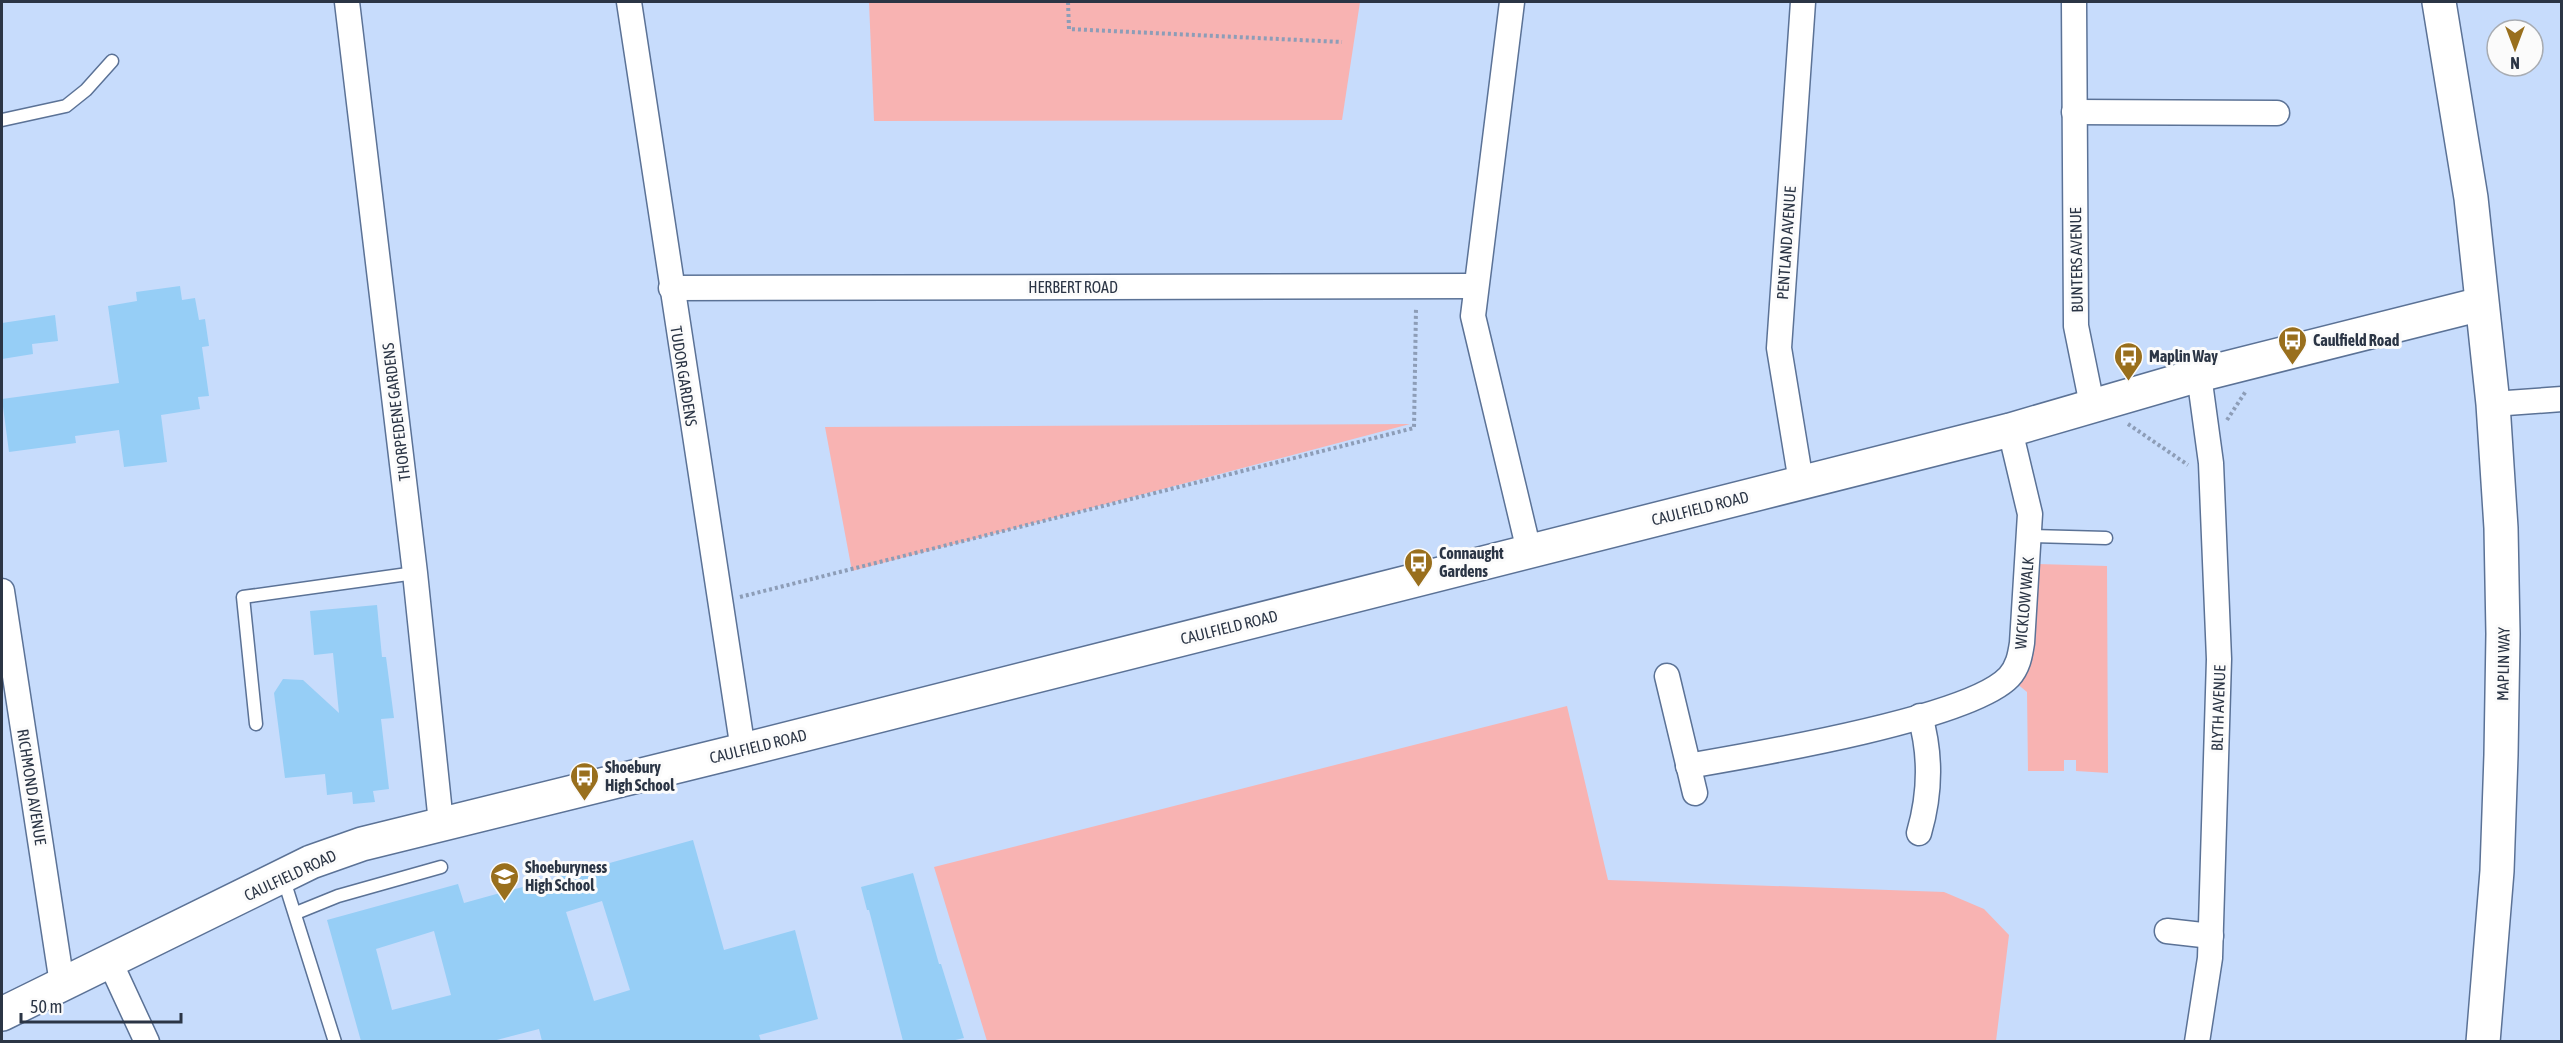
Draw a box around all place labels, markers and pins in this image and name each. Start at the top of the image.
bus stop icon: Caulfield Road [2276,324,2308,366]
place label: Caulfield Road [2313,331,2400,349]
bus stop icon: Maplin Way [2112,340,2144,382]
place label: Maplin Way [2149,347,2218,365]
place label: Connaught Gardens [1439,544,1504,580]
bus stop icon: Connaught Gardens [1402,546,1434,588]
place label: Shoebury High School [605,758,675,794]
bus stop icon: Shoebury High School [568,760,600,802]
place label: Shoeburyness High School [525,858,608,894]
school or university icon: Shoeburyness High School [488,860,520,902]

